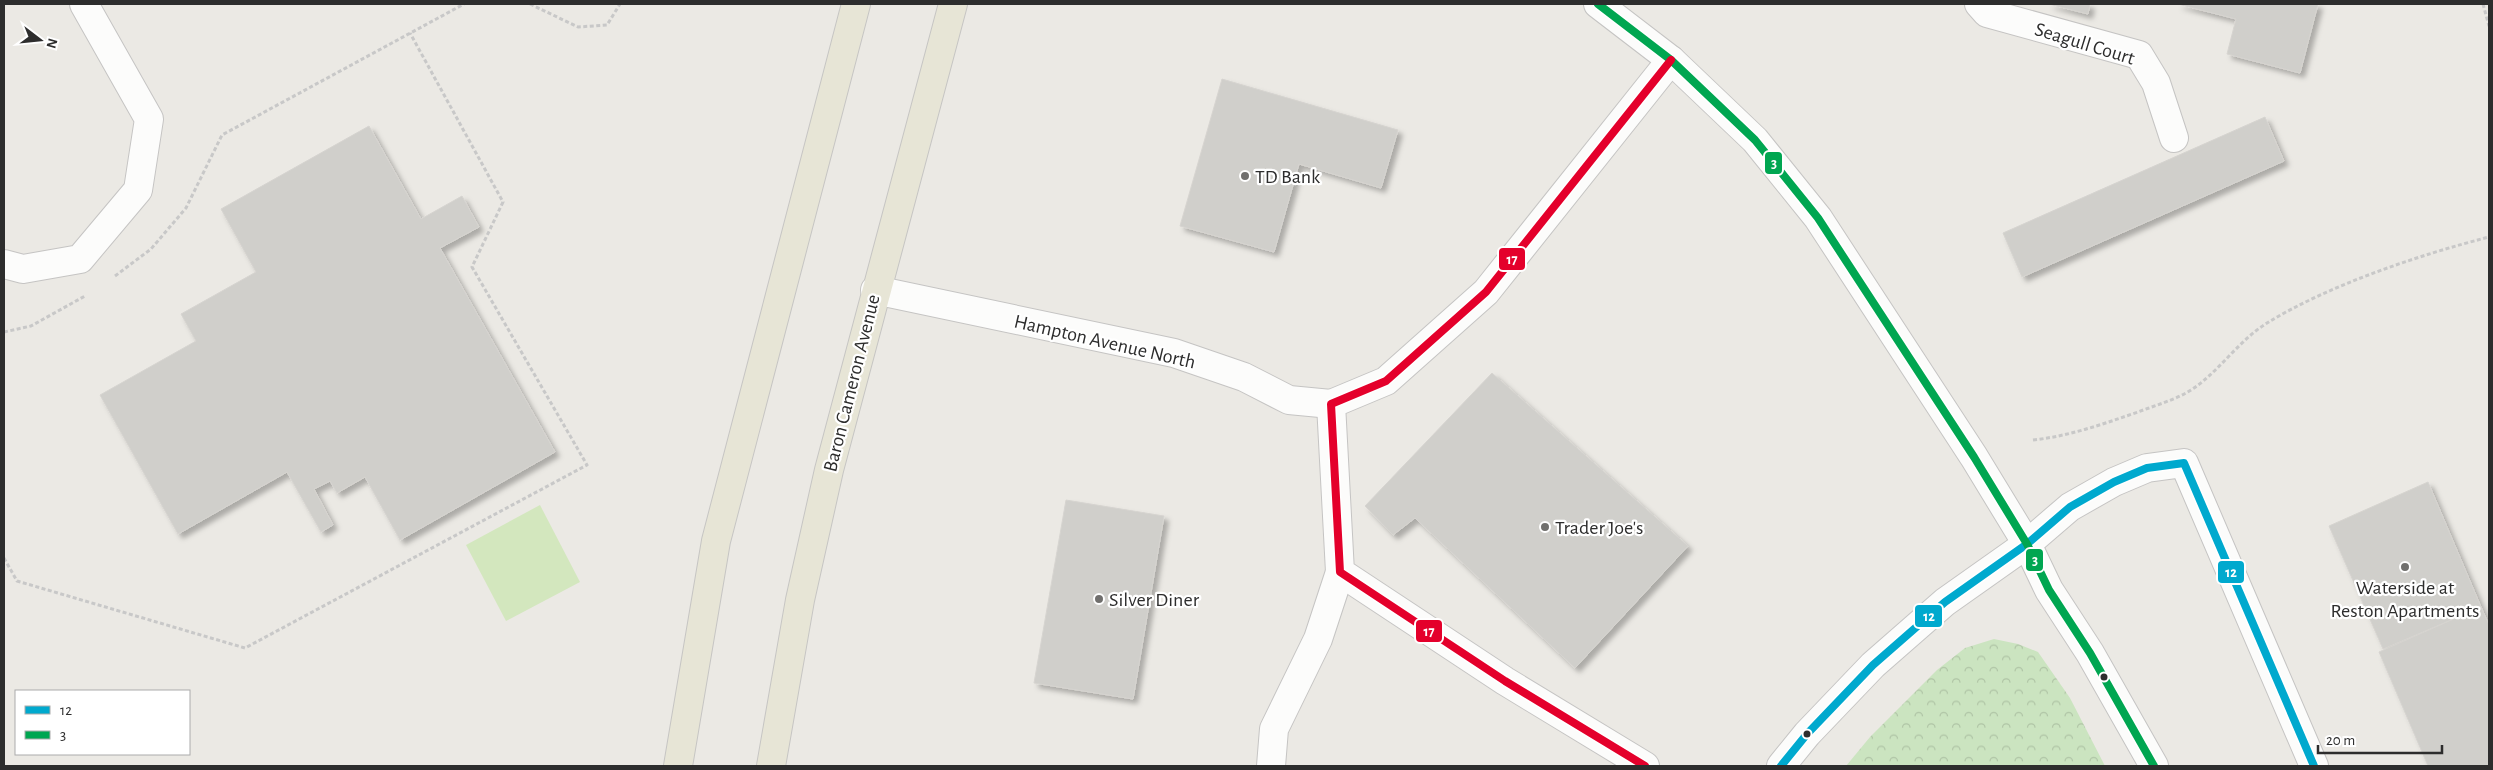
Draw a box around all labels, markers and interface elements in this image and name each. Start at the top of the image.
north arrow [15,15,65,65]
street label: Seagull Court [2032,19,2138,69]
text: N [43,37,60,50]
line badge: 3 [1764,151,1783,175]
text: 3 [1771,157,1777,171]
place label: TD Bank [1255,167,1320,187]
marker: TD Bank [1239,170,1251,182]
line badge: 17 [1498,247,1526,271]
text: 17 [1506,253,1518,267]
street label: Baron Cameron Avenue [820,292,884,474]
street label: Hampton Avenue North [1012,311,1197,373]
place label: Trader Joe's [1555,518,1643,538]
marker: Trader Joe's [1539,521,1551,533]
line badge: 3 [2025,548,2044,572]
text: 3 [2032,554,2038,568]
line badge: 12 [2217,560,2245,584]
marker: Waterside at Reston Apartments [2399,561,2411,573]
text: 12 [2225,566,2237,580]
place label: Waterside at Reston Apartments [2331,578,2479,621]
place label: Silver Diner [1109,590,1200,610]
marker: Silver Diner [1093,593,1105,605]
line badge: 12 [1914,604,1943,628]
text: 12 [1923,610,1935,624]
line badge: 17 [1415,619,1443,643]
text: 17 [1423,625,1435,639]
unlabelled marker [2099,672,2109,682]
legend [15,690,190,755]
text: 12 [60,703,72,718]
scale bar [2318,722,2442,754]
text: 3 [60,728,66,743]
unlabelled marker [1802,729,1812,739]
text: 20 m [2326,733,2355,748]

